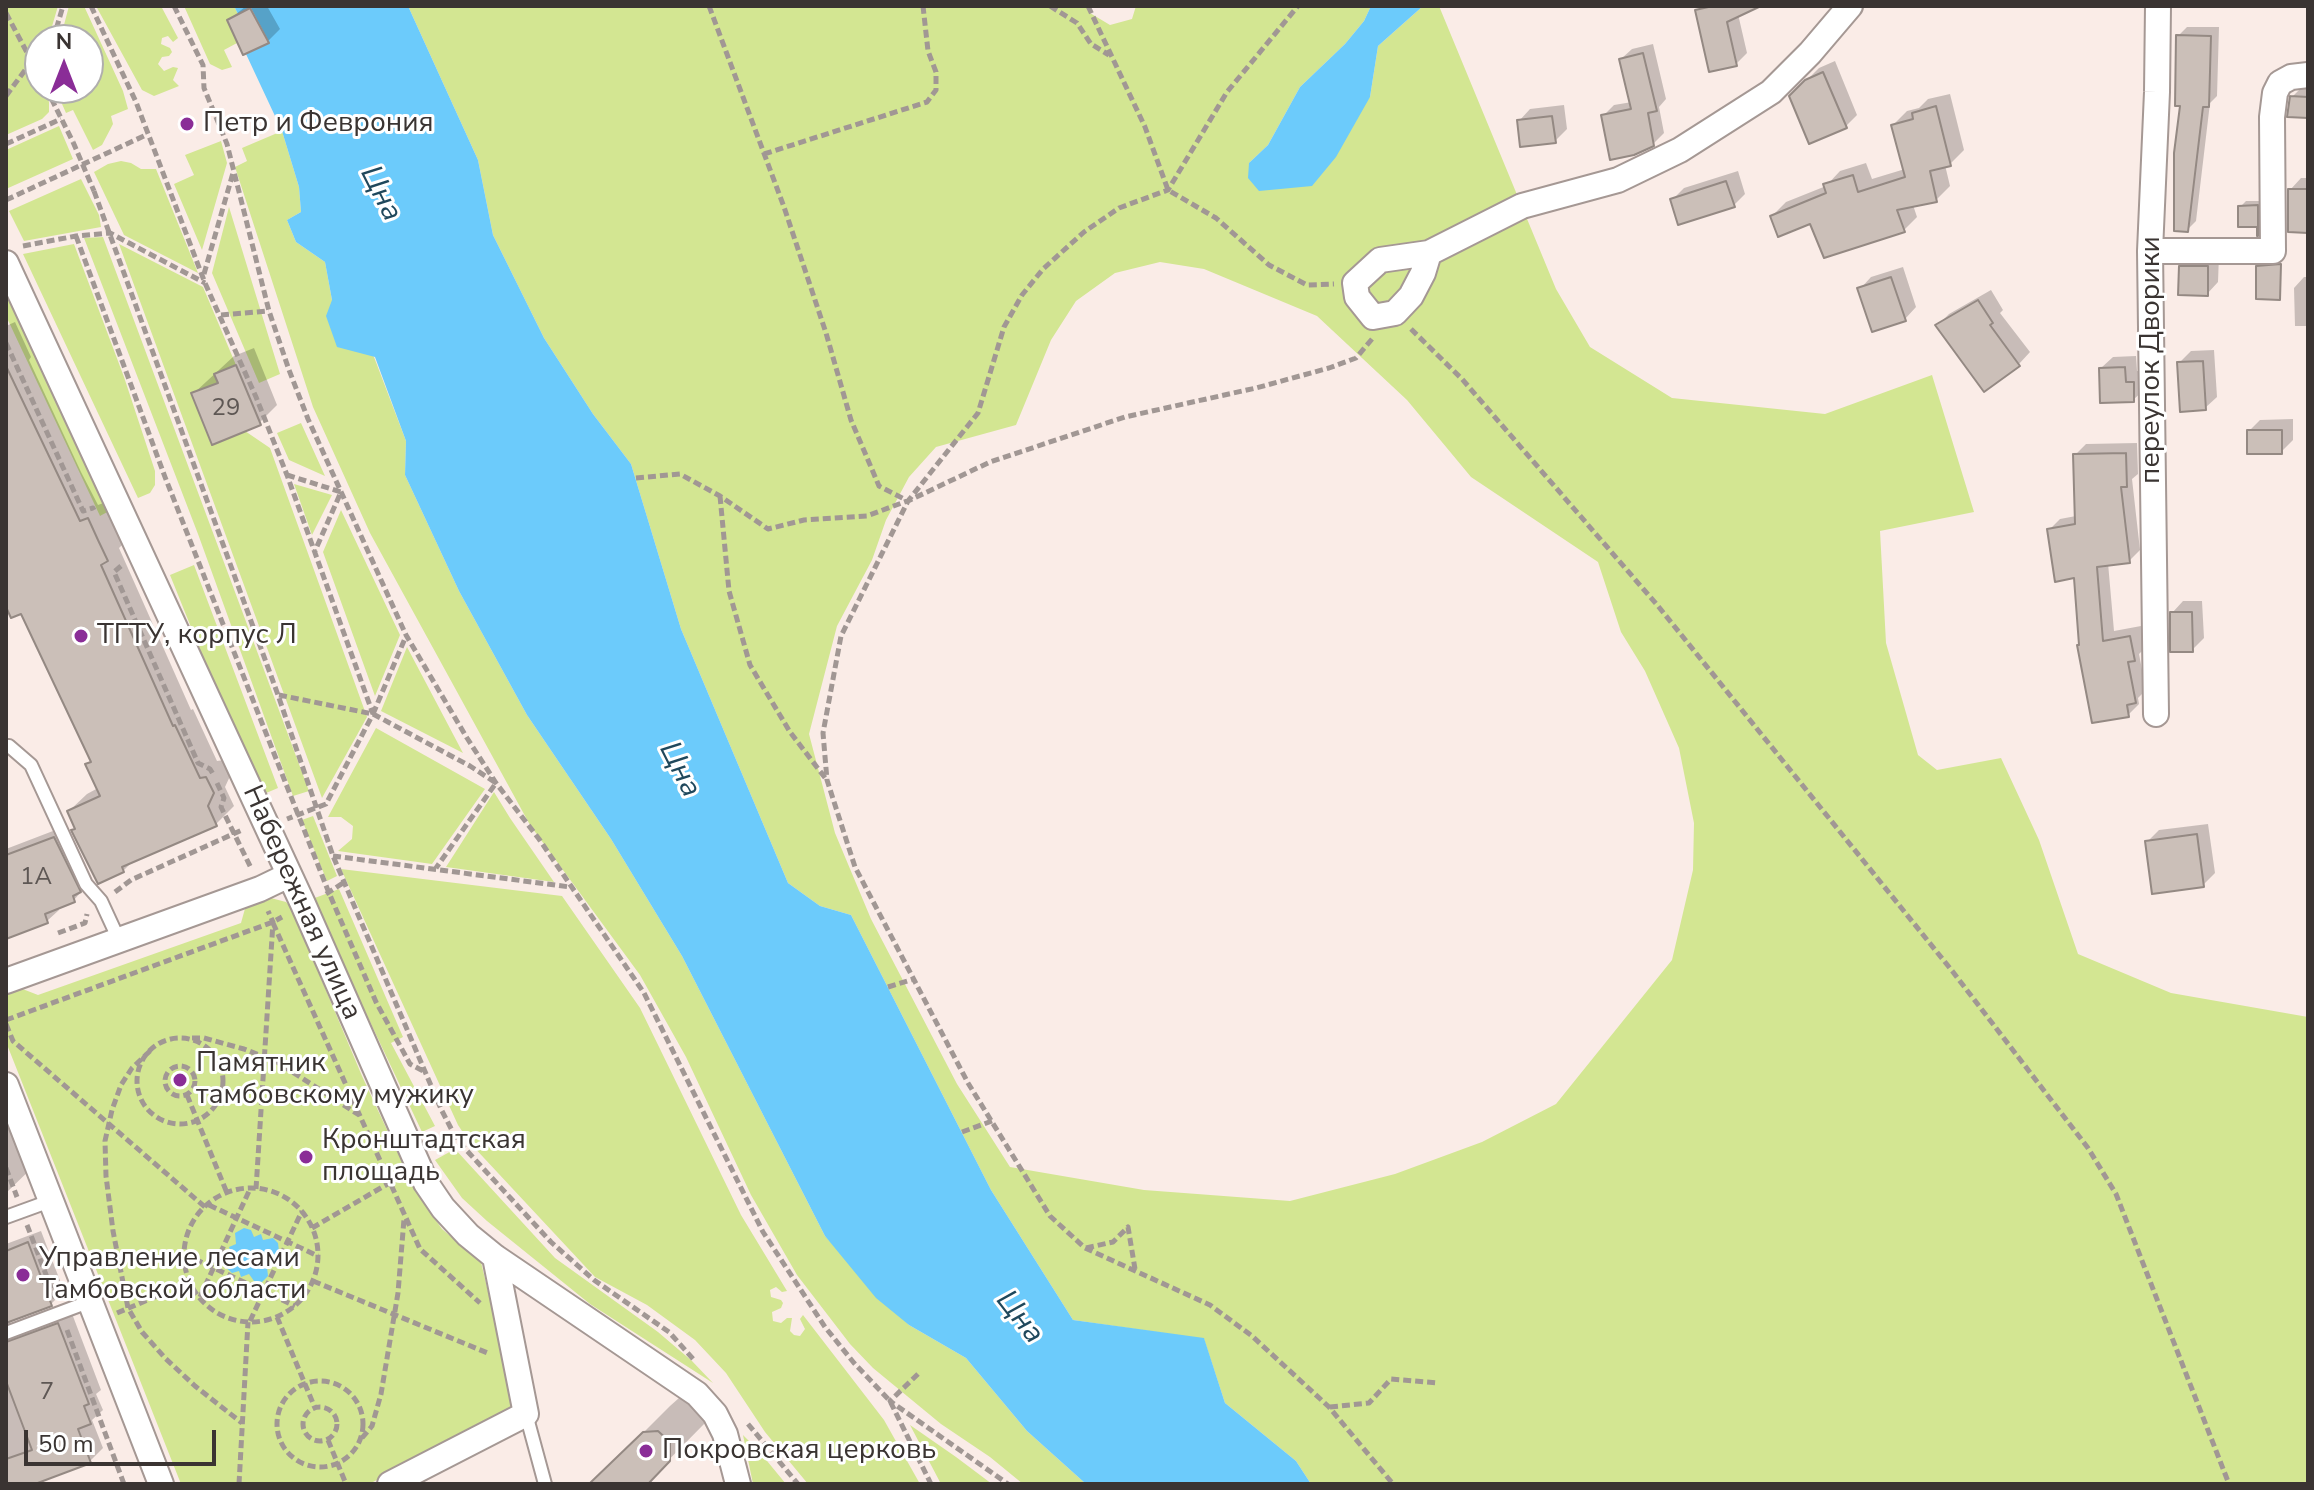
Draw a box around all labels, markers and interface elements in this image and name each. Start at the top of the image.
north arrow [24,24,104,104]
text: N [56,27,72,57]
place label: Петр и Феврония [203,107,434,141]
marker: Петр и Феврония [178,115,196,133]
water label: Цна [351,160,409,228]
street label: переулок Дворики [2135,236,2169,484]
house number: 29 [212,395,240,423]
place label: ТГТУ, корпус Л [97,619,297,653]
marker: ТГТУ, корпус Л [72,627,90,645]
water label: Цна [650,736,708,804]
street label: Набережная улица [234,781,368,1025]
house number: 1А [20,864,52,892]
place label: Памятник тамбовскому мужику [196,1047,474,1113]
marker: Памятник тамбовскому мужику [171,1071,189,1089]
place label: Кронштадтская площадь [322,1124,526,1190]
marker: Кронштадтская площадь [297,1148,315,1166]
place label: Управление лесами Тамбовской области [39,1242,306,1308]
marker: Управление лесами Тамбовской области [14,1266,32,1284]
water label: Цна [987,1284,1051,1352]
house number: 7 [40,1379,54,1407]
scale bar [28,1414,220,1464]
text: 50 m [38,1428,94,1460]
place label: Покровская церковь [662,1434,936,1468]
marker: Покровская церковь [637,1442,655,1460]

